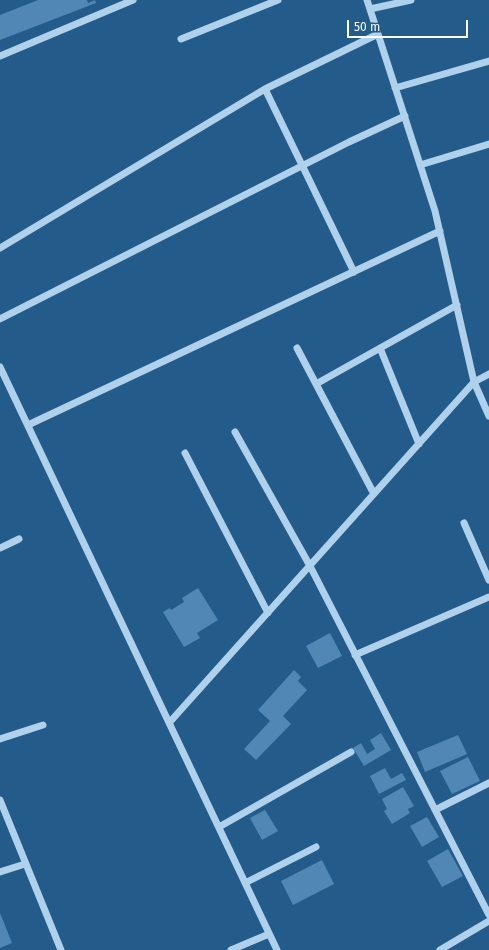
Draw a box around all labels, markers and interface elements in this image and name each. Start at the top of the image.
scale bar [349,12,470,38]
text: 50 m [354,20,380,34]

